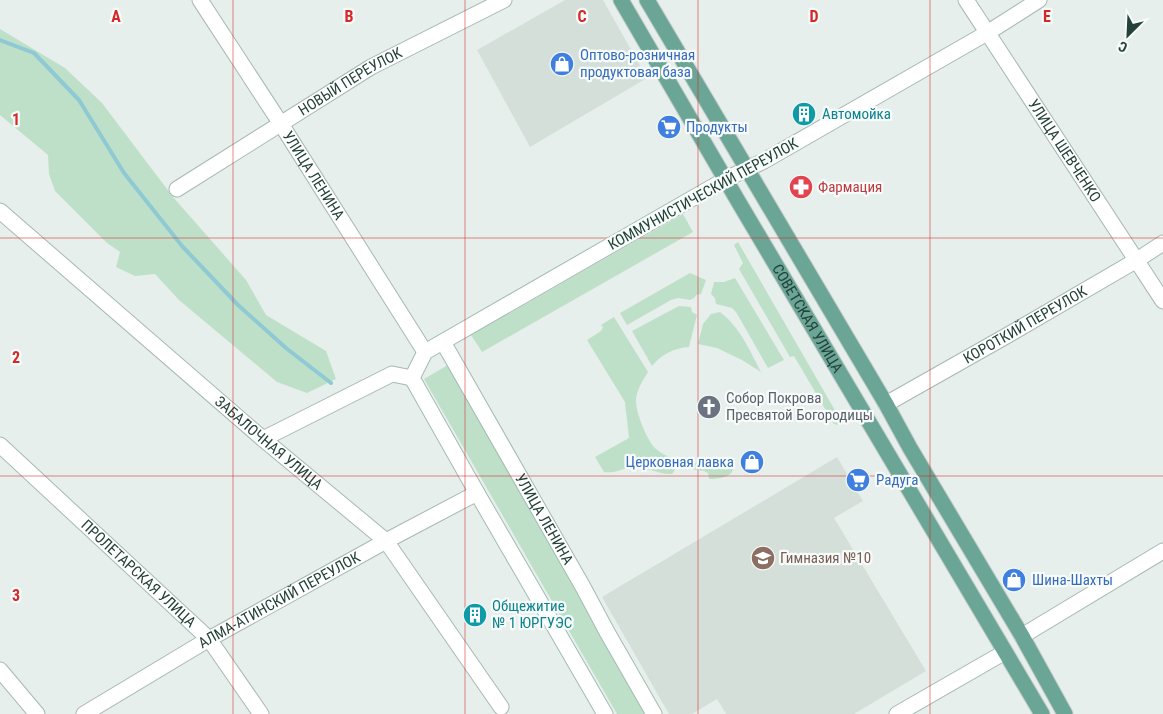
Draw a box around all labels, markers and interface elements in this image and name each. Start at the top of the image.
text: A [111,7,121,26]
text: B [345,7,354,26]
text: C [577,7,587,26]
text: D [809,7,819,26]
text: E [1043,7,1051,26]
north arrow [1103,10,1153,60]
text: С [1116,38,1130,56]
street label: НОВЫЙ ПЕРЕУЛОК [295,44,406,119]
place label: Оптово-розничная продуктовая база [580,46,695,81]
shop icon: Оптово-розничная продуктовая база [549,51,575,77]
street label: УЛИЦА ШЕВЧЕНКО [1024,96,1105,205]
building icon: Автомойка [791,101,817,127]
place label: Автомойка [822,105,891,123]
text: 1 [12,110,20,129]
supermarket icon: Продукты [656,114,682,140]
place label: Продукты [686,118,748,136]
street label: УЛИЦА ЛЕНИНА [279,128,348,224]
street label: КОММУНИСТИЧЕСКИЙ ПЕРЕУЛОК [605,134,802,254]
pharmacy icon: Фармация [788,174,814,200]
place label: Фармация [818,178,882,196]
street label: СОВЕТСКАЯ УЛИЦА [768,261,847,376]
street label: КОРОТКИЙ ПЕРЕУЛОК [960,282,1091,367]
text: 2 [12,348,20,367]
place label: Собор Покрова Пресвятой Богородицы [726,389,873,424]
street label: ЗАБАЛОЧНАЯ УЛИЦА [211,392,326,494]
church icon: Собор Покрова Пресвятой Богородицы [696,394,722,420]
shop icon: Церковная лавка [739,449,765,475]
place label: Церковная лавка [626,453,734,471]
supermarket icon: Радуга [845,467,871,493]
street label: УЛИЦА ЛЕНИНА [511,471,577,568]
place label: Радуга [876,471,918,489]
street label: ПРОЛЕТАРСКАЯ УЛИЦА [78,516,200,631]
school or university icon: Гимназия №10 [750,545,776,571]
street label: АЛМА-АТИНСКИЙ ПЕРЕУЛОК [195,548,364,652]
place label: Гимназия №10 [780,549,871,567]
shop icon: Шина-Шахты [1001,567,1027,593]
place label: Шина-Шахты [1032,571,1113,589]
text: 3 [12,586,20,605]
place label: Общежитие № 1 ЮРГУЭС [492,597,572,632]
building icon: Общежитие № 1 ЮРГУЭС [462,602,488,628]

